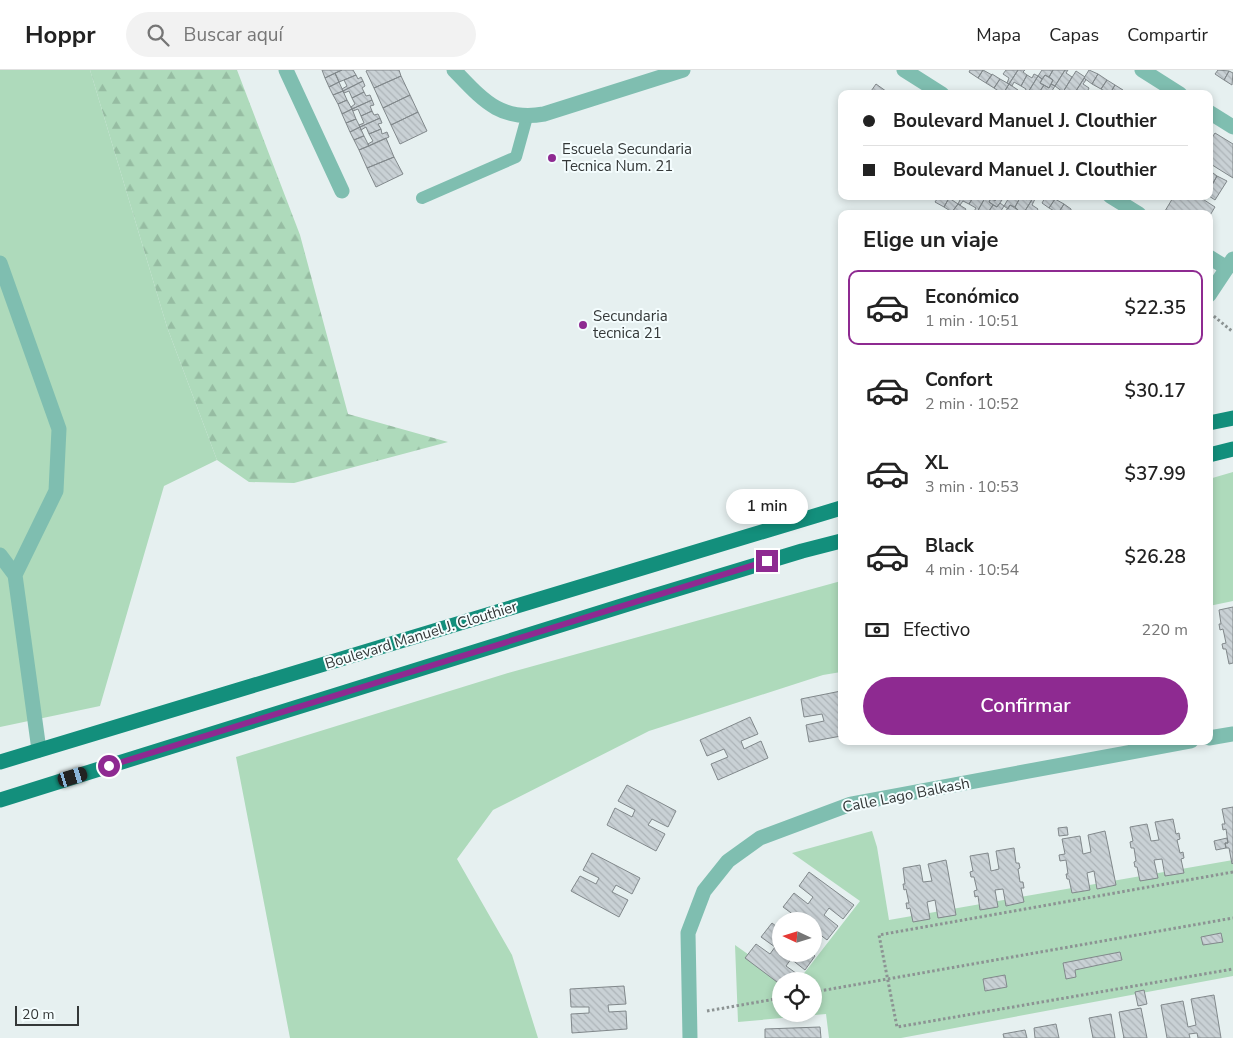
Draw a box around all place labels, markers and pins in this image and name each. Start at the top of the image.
place label: Escuela Secundaria Tecnica Num. 21 [562,139,692,176]
marker: Escuela Secundaria Tecnica Num. 21 [546,152,558,164]
place label: Secundaria tecnica 21 [593,306,668,343]
marker: Secundaria tecnica 21 [577,319,589,331]

